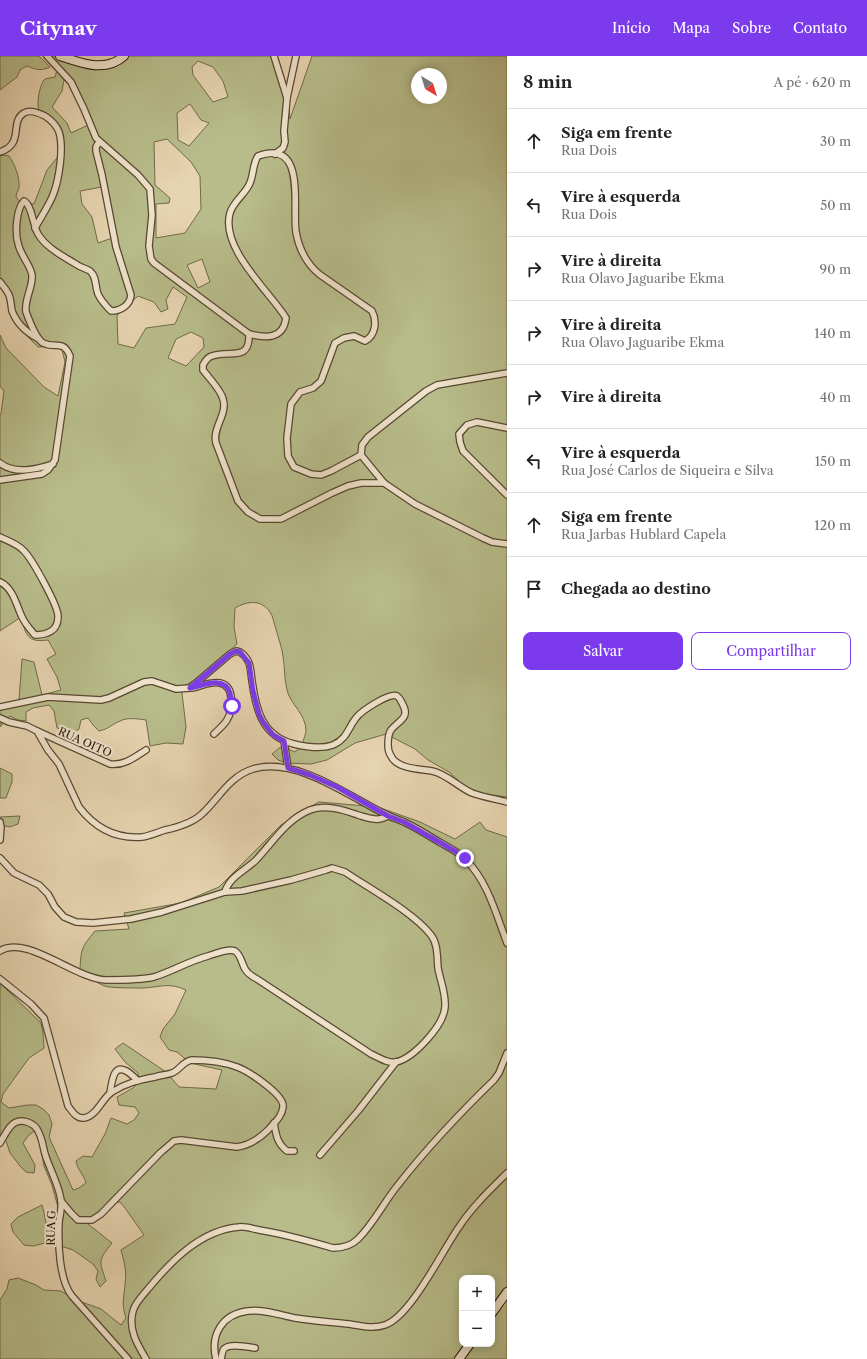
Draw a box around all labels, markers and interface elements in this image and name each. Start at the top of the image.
text: Citynav [20,17,97,40]
text: Início [612,19,651,37]
text: Mapa [673,19,710,37]
text: Sobre [732,19,771,37]
text: Contato [793,19,847,37]
north arrow [411,68,447,104]
text: 8 min [523,72,572,92]
text: A pé · 620 m [774,74,851,90]
text: Siga em frente [561,123,672,142]
icon: ahead [523,130,545,152]
text: 30 m [820,133,851,149]
text: Rua Dois [561,142,617,158]
text: Vire à esquerda [561,187,680,206]
icon: left [523,194,545,216]
text: 50 m [820,197,851,213]
text: Rua Dois [561,206,617,222]
text: Vire à direita [561,251,661,270]
icon: right [523,258,545,280]
text: 90 m [820,261,851,277]
text: Rua Olavo Jaguaribe Ekma [561,270,724,286]
text: Vire à direita [561,315,661,334]
icon: right [523,322,545,344]
text: 140 m [814,325,851,341]
text: Rua Olavo Jaguaribe Ekma [561,334,724,350]
icon: right [523,386,545,408]
text: Vire à direita [561,387,661,406]
text: 40 m [820,389,851,405]
text: Vire à esquerda [561,443,680,462]
icon: left [523,450,545,472]
text: 150 m [815,453,851,469]
text: Rua José Carlos de Siqueira e Silva [561,462,774,478]
text: Siga em frente [561,507,672,526]
icon: ahead [523,514,545,536]
text: 120 m [814,517,851,533]
text: Rua Jarbas Hublard Capela [561,526,726,542]
icon: arrive [523,578,545,600]
text: Chegada ao destino [561,579,711,598]
button: Salvar [523,632,683,670]
button: Compartilhar [691,632,851,670]
route start [223,697,241,715]
street label: RUA OITO [56,724,114,760]
route end [456,849,474,867]
street label: RUA G [44,1210,58,1246]
map controls [459,1275,495,1347]
button: + [459,1275,495,1311]
button: − [459,1311,495,1347]

